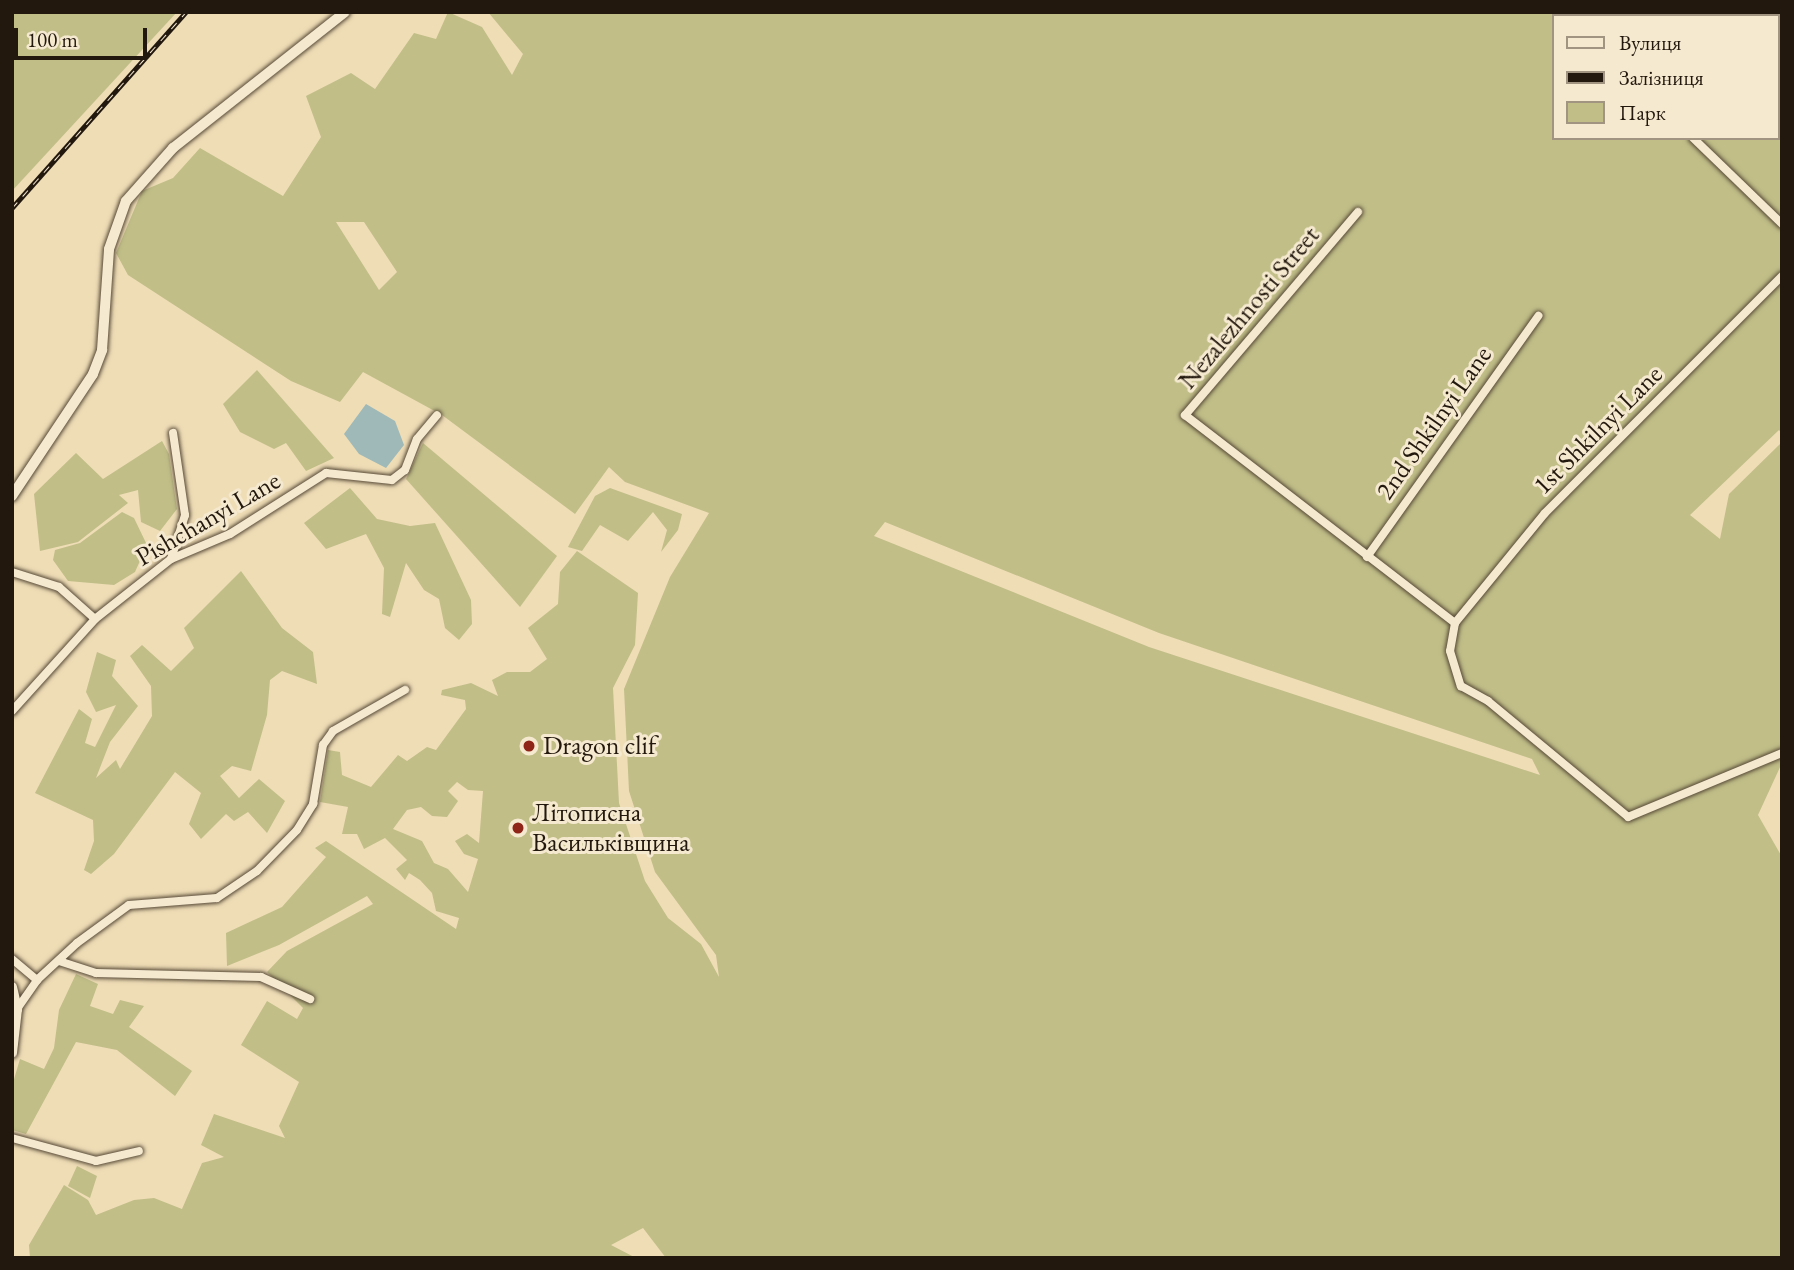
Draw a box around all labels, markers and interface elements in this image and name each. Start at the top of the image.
scale bar [18,14,150,58]
legend [1552,14,1780,140]
text: 100 m [27,26,78,53]
text: Вулиця [1619,29,1681,56]
text: Залізниця [1619,64,1704,91]
text: Парк [1619,99,1666,126]
street label: Nezalezhnosti Street [1172,220,1326,396]
street label: 2nd Shkilnyi Lane [1370,340,1498,506]
street label: 1st Shkilnyi Lane [1527,359,1669,501]
street label: Pishchanyi Lane [130,465,286,573]
place label: Dragon clif [543,730,656,762]
marker: Dragon clif [521,738,537,754]
place label: Літописна Васильківщина [532,797,690,858]
marker: Літописна Васильківщина [510,820,526,836]

